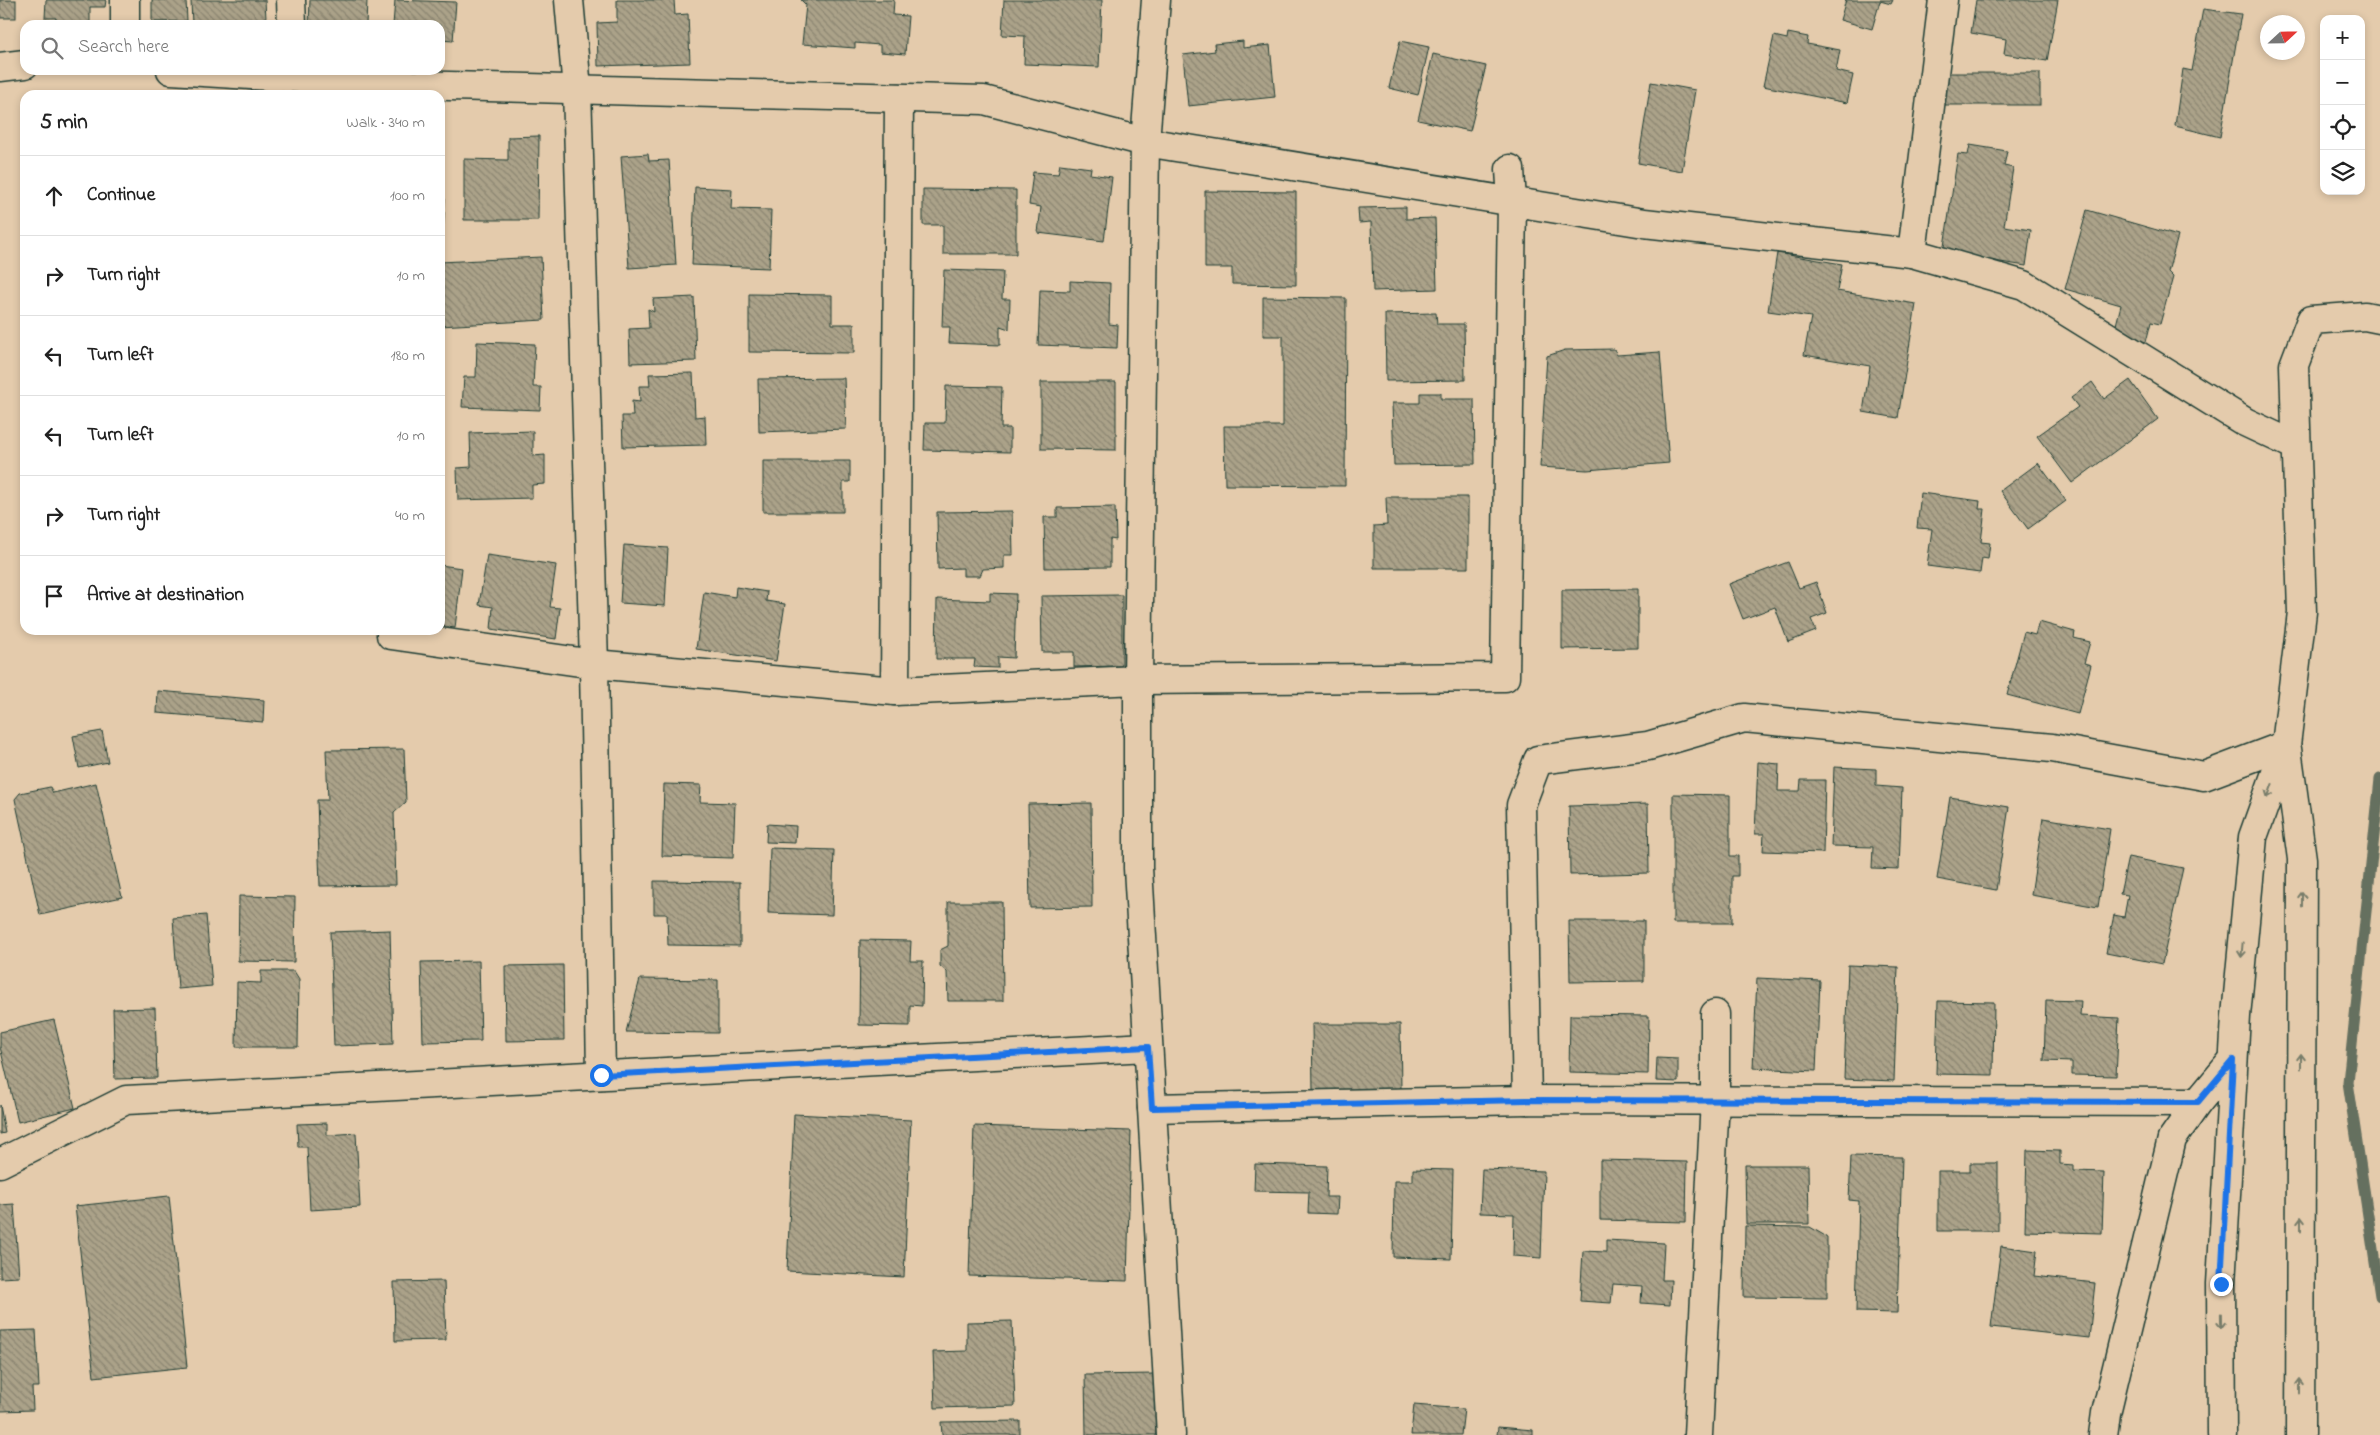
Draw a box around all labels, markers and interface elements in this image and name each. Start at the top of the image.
north arrow [2260,15,2305,60]
map controls [2320,15,2365,195]
button: + [2320,15,2365,60]
search box [20,20,445,75]
icon: search [38,34,66,62]
text: Search here [78,34,169,61]
button: − [2320,60,2365,105]
button: locate [2320,105,2365,150]
text: 5 min [40,108,88,138]
text: Walk · 340 m [346,111,425,135]
button: layers [2320,150,2365,195]
icon: ahead [40,182,68,210]
text: Continue [87,182,155,209]
text: 100 m [390,184,425,208]
icon: right [40,262,68,290]
text: Turn right [87,262,160,289]
text: 10 m [397,264,425,288]
icon: left [40,342,68,370]
text: Turn left [87,342,154,369]
text: 180 m [391,344,425,368]
icon: left [40,422,68,450]
text: Turn left [87,422,154,449]
text: 10 m [397,424,425,448]
icon: right [40,502,68,530]
text: Turn right [87,502,160,529]
text: 40 m [395,504,425,528]
icon: arrive [40,582,68,610]
text: Arrive at destination [87,582,244,609]
one-way arrow [2265,782,2274,798]
one-way arrow [2297,891,2307,908]
one-way arrow [2237,941,2247,957]
one-way arrow [2296,1054,2306,1070]
route start [590,1064,613,1087]
one-way arrow [2296,1216,2306,1232]
route end [2210,1273,2233,1296]
one-way arrow [2216,1313,2226,1329]
one-way arrow [2295,1379,2305,1395]

